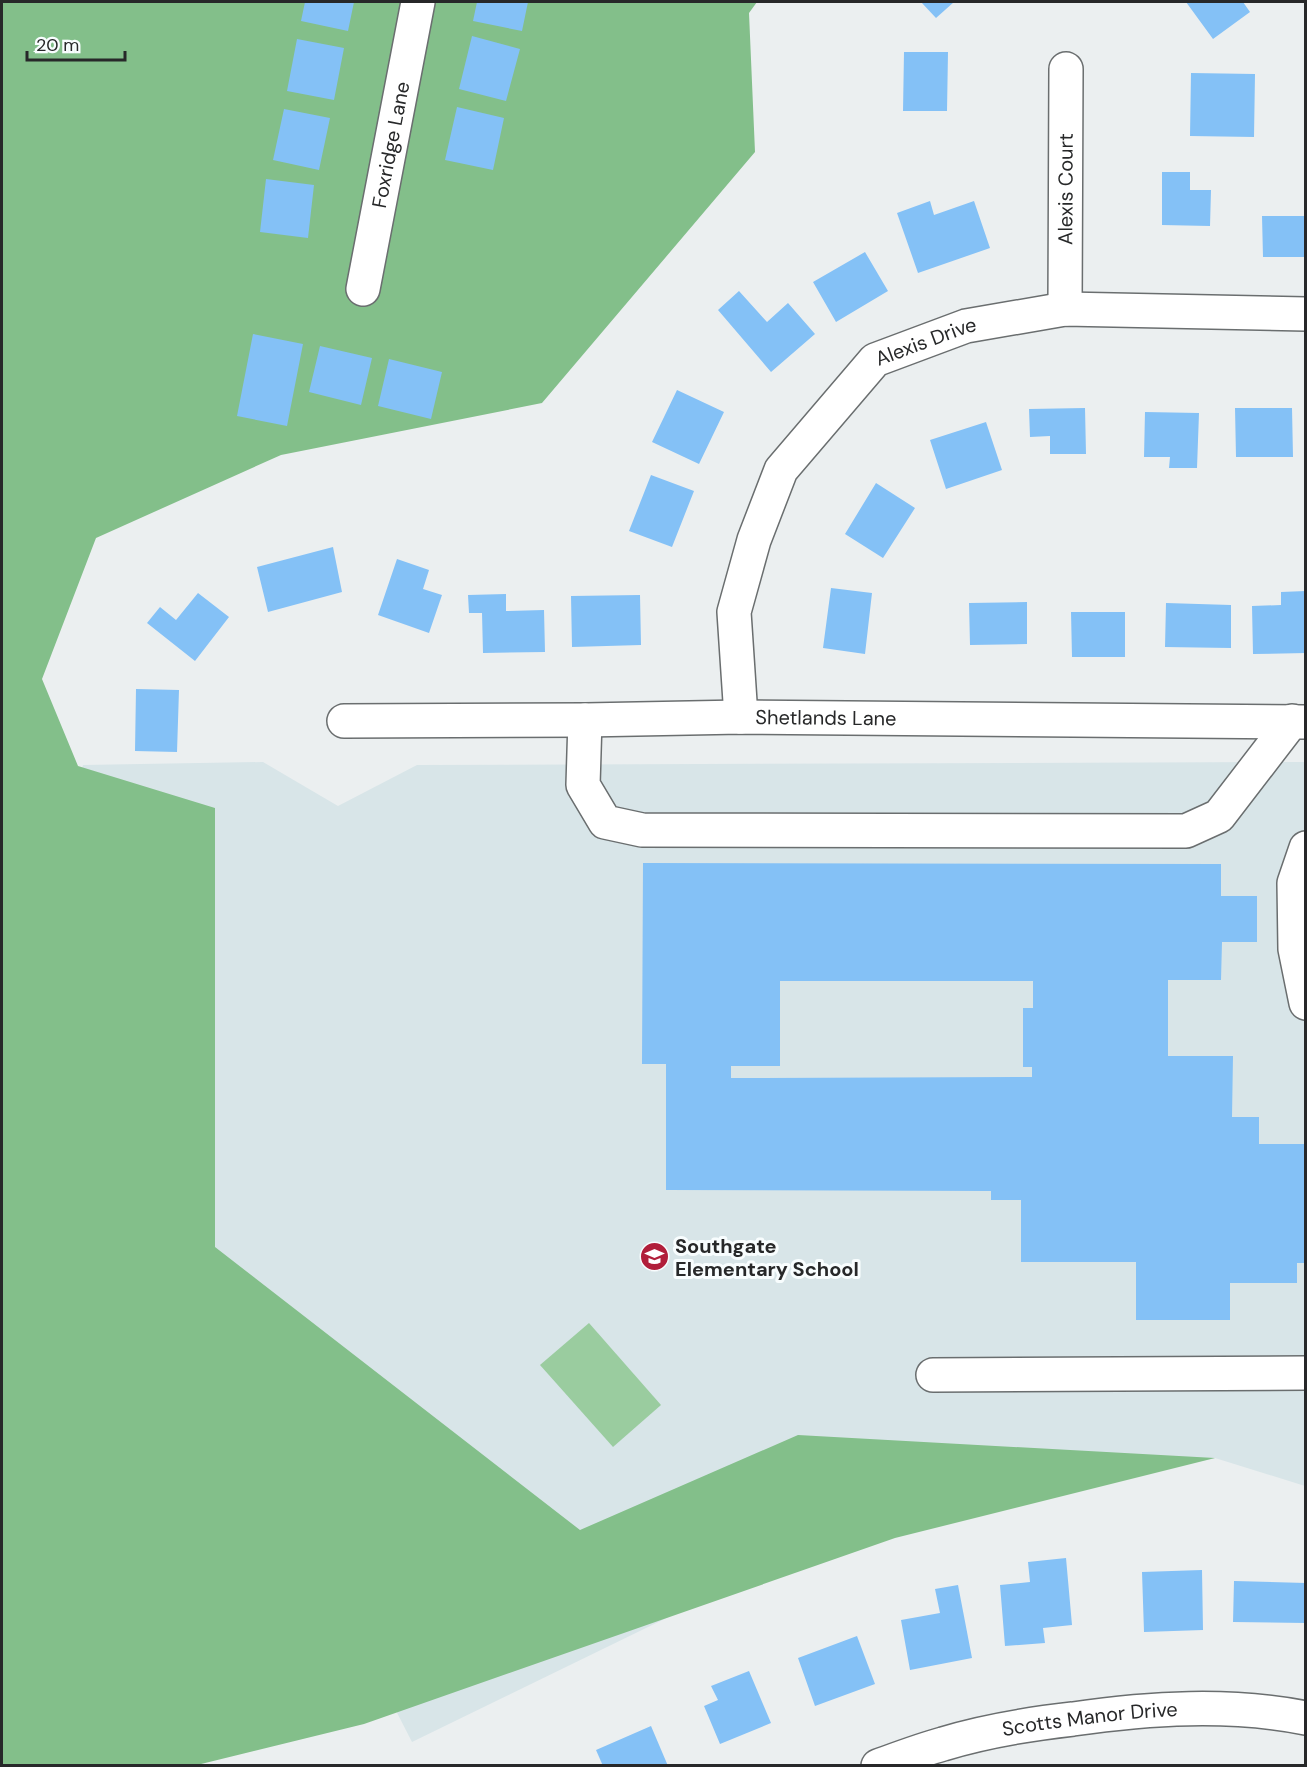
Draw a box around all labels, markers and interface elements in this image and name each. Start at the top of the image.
scale bar [27,24,124,62]
text: 20 m [36,33,79,57]
street label: Foxridge Lane [366,79,415,210]
street label: Alexis Court [1052,133,1079,245]
street label: Alexis Drive [872,311,978,372]
street label: Shetlands Lane [755,704,897,731]
place label: Southgate Elementary School [675,1233,859,1282]
school or university icon: Southgate Elementary School [638,1241,670,1273]
street label: Scotts Manor Drive [1000,1696,1178,1742]

